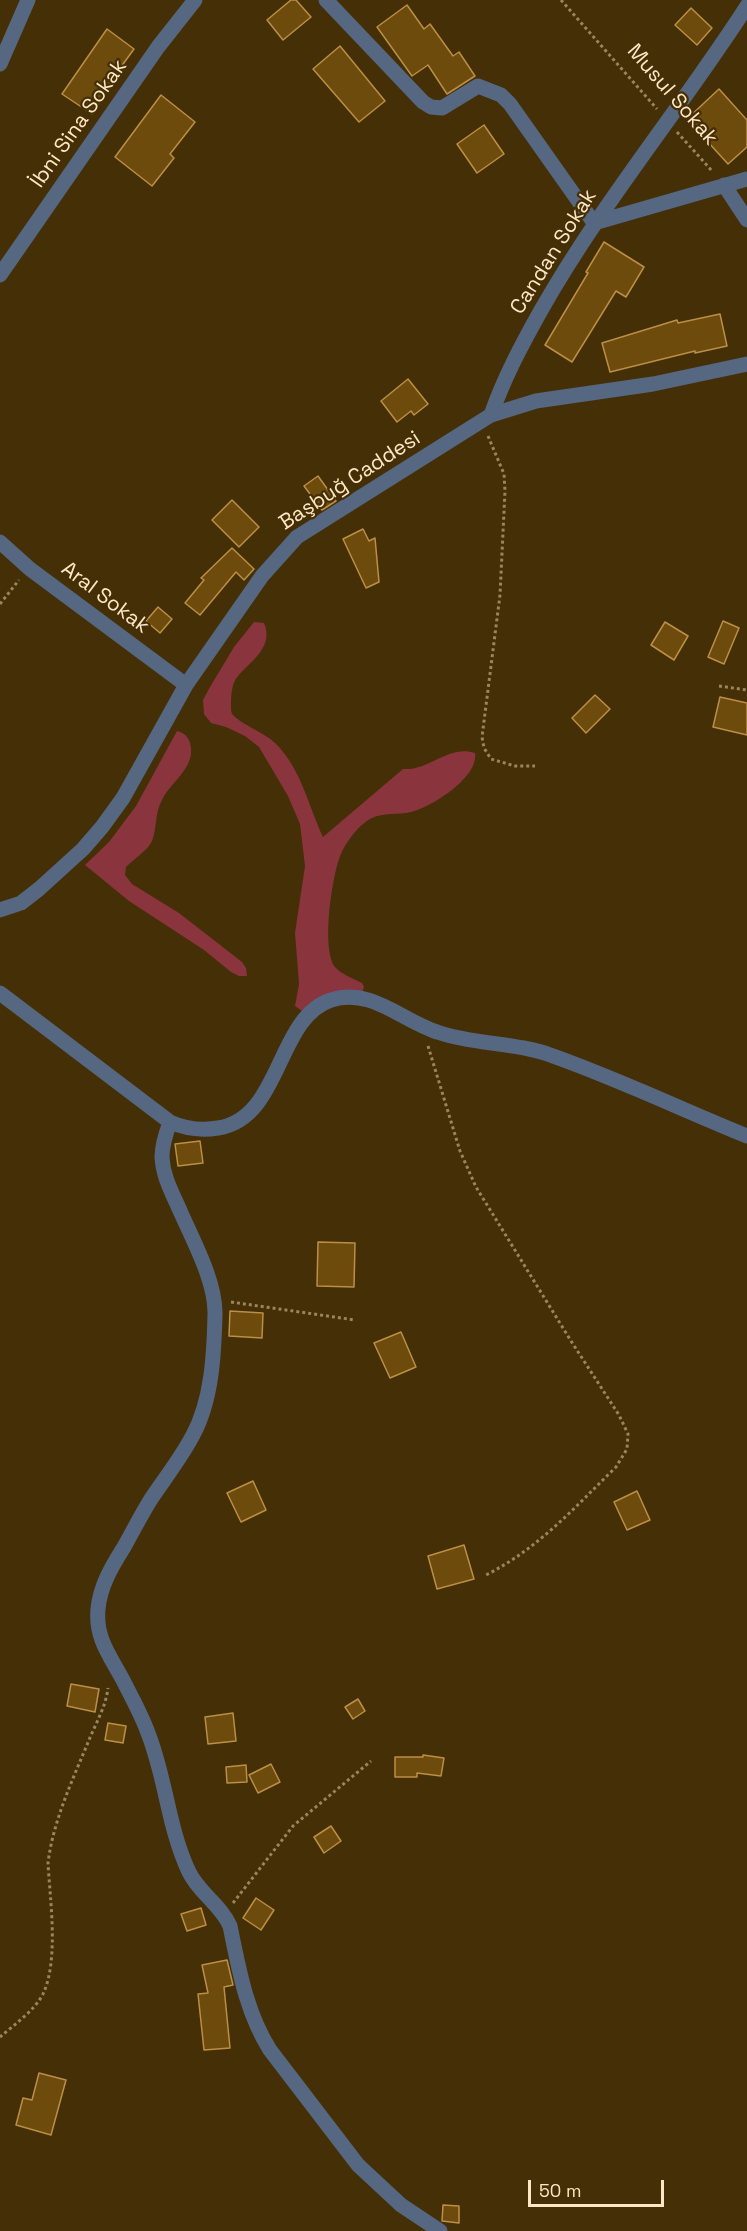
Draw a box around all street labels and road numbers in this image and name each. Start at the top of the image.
street label: Musul Sokak [621,39,723,151]
street label: İbni Sina Sokak [25,55,133,193]
street label: Candan Sokak [506,185,602,319]
street label: Başbuğ Caddesi [275,426,425,536]
street label: Aral Sokak [56,557,154,639]

